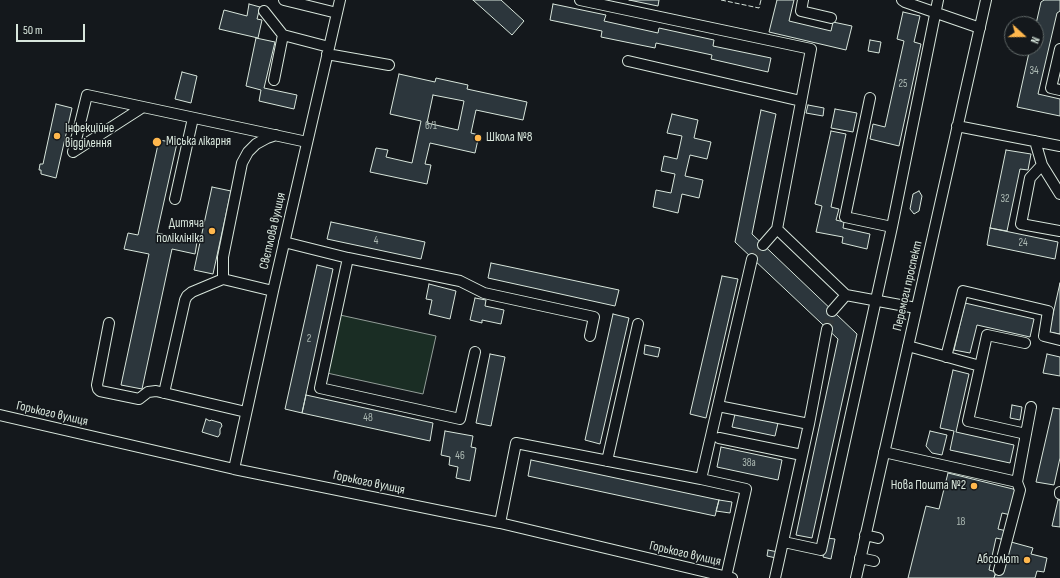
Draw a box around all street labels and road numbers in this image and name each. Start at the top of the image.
street label: Свєтлова вулиця [257,191,289,271]
street label: Перемоги проспект [890,239,926,333]
street label: Горького вулиця [15,398,89,430]
street label: Горького вулиця [332,468,406,498]
street label: Горького вулиця [648,538,722,570]

